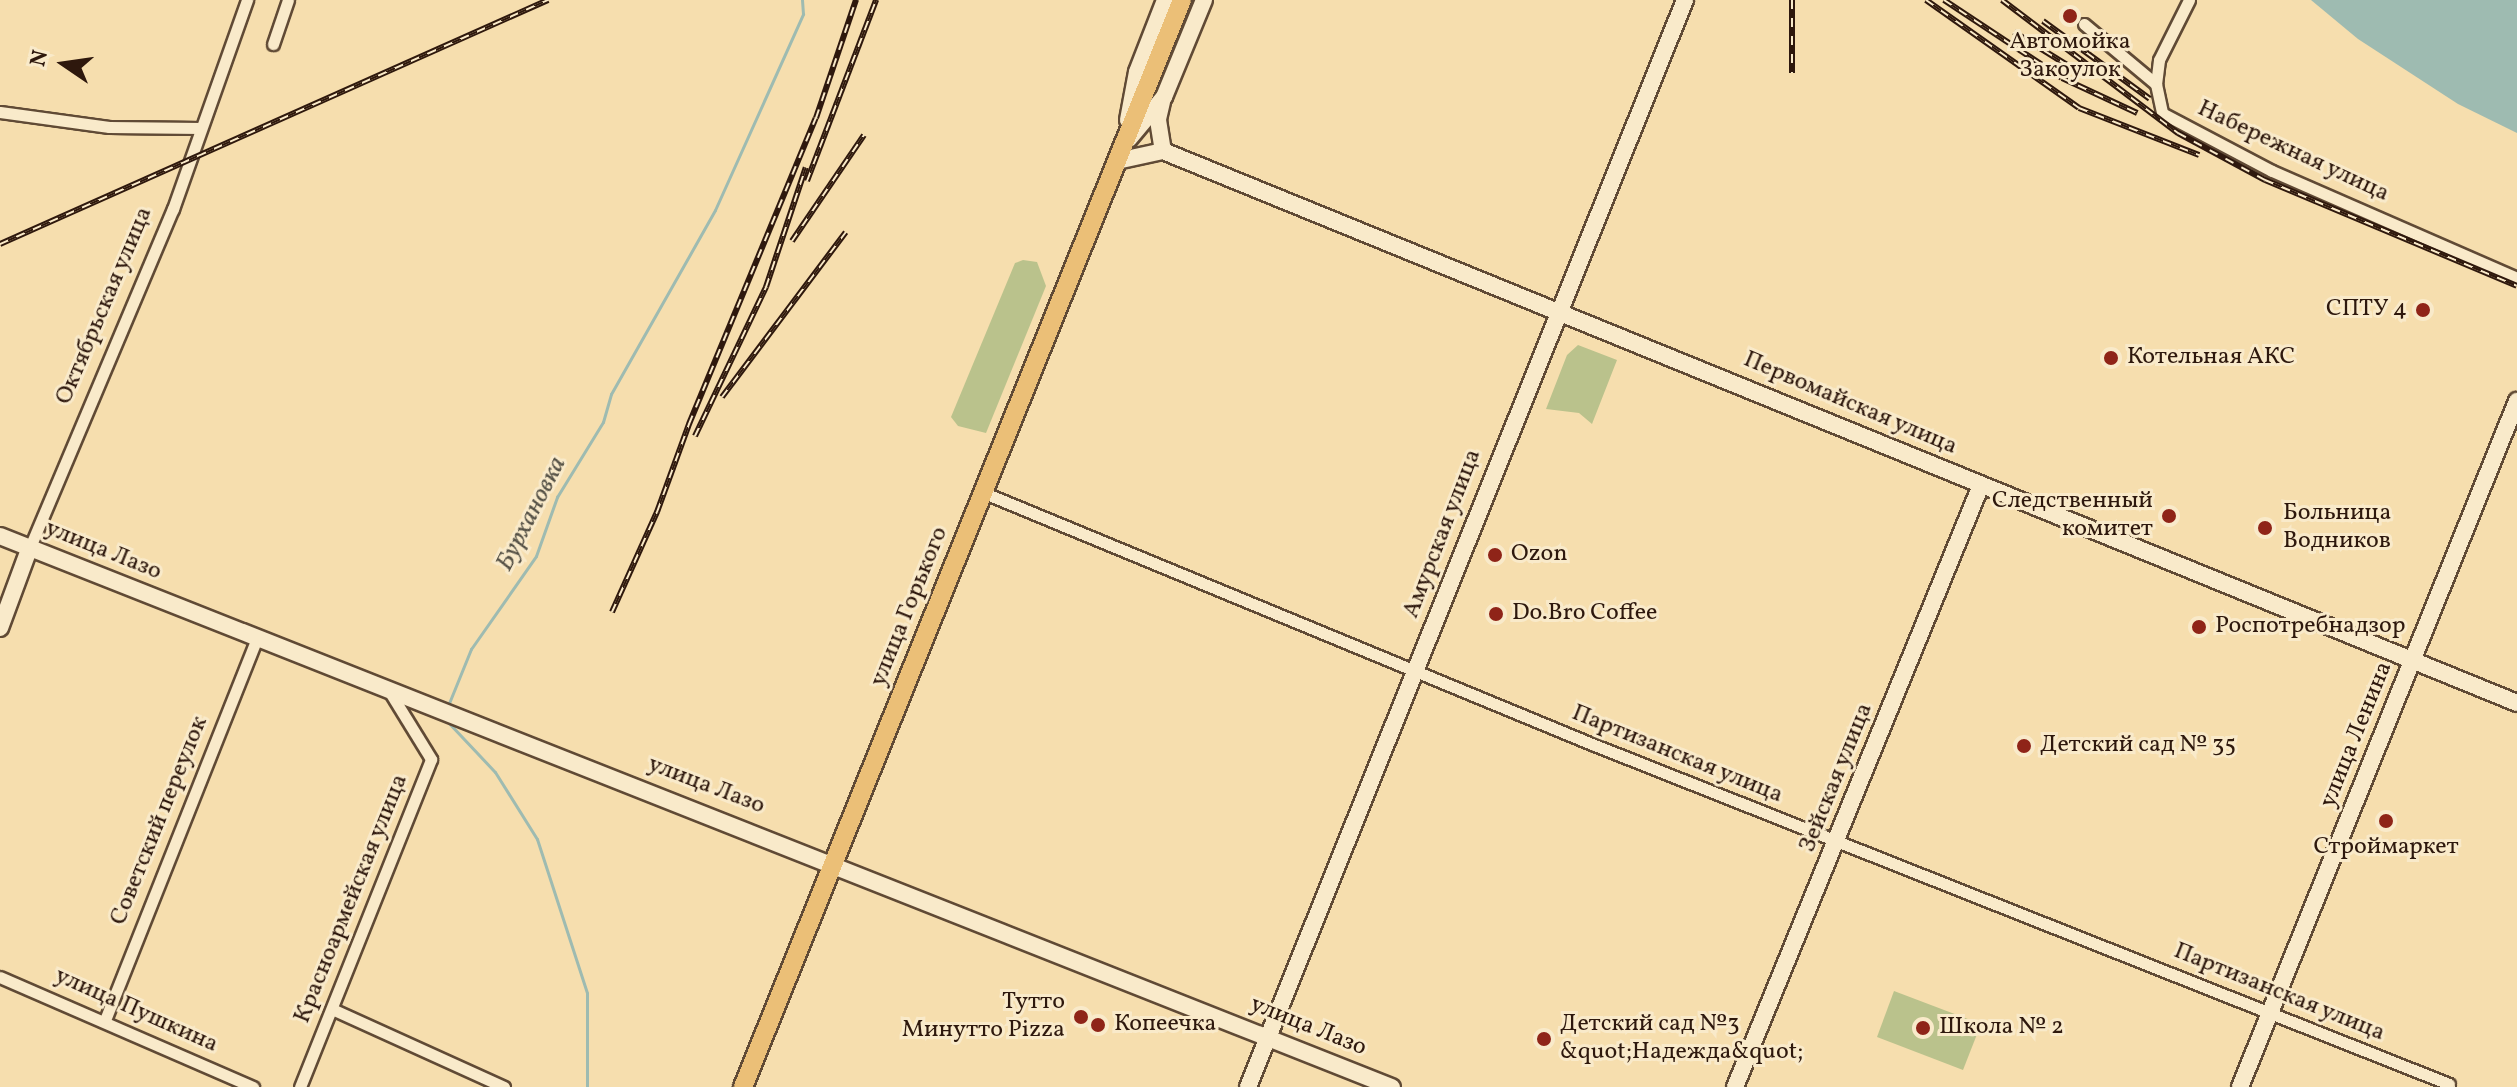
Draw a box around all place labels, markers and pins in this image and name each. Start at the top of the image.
marker: Автомойка Закоулок [2061,7,2079,25]
place label: Автомойка Закоулок [2009,29,2131,85]
place label: СПТУ 4 [2325,296,2407,324]
marker: СПТУ 4 [2414,301,2432,319]
place label: Котельная АКС [2127,344,2295,372]
marker: Котельная АКС [2102,349,2120,367]
place label: Следственный комитет [1992,488,2153,544]
place label: Больница Водников [2283,500,2391,556]
marker: Следственный комитет [2160,507,2178,525]
marker: Больница Водников [2254,517,2276,539]
place label: Ozon [1511,541,1568,569]
marker: Ozon [1486,546,1504,564]
place label: Do.Bro Coffee [1512,600,1657,628]
marker: Do.Bro Coffee [1487,605,1505,623]
place label: Роспотребнадзор [2215,613,2405,641]
marker: Роспотребнадзор [2190,618,2208,636]
place label: Детский сад № 35 [2040,732,2236,760]
marker: Детский сад № 35 [2015,737,2033,755]
marker: Строймаркет [2377,812,2395,830]
place label: Строймаркет [2313,834,2459,862]
place label: Тутто Минутто Pizza [902,989,1065,1045]
marker: Тутто Минутто Pizza [1072,1008,1090,1026]
place label: Копеечка [1114,1011,1216,1039]
place label: Детский сад №3 &quot;Надежда&quot; [1560,1011,1803,1067]
place label: Школа № 2 [1939,1014,2064,1042]
marker: Копеечка [1089,1016,1107,1034]
marker: Школа № 2 [1914,1019,1932,1037]
marker: Детский сад №3 &quot;Надежда&quot; [1535,1030,1553,1048]

